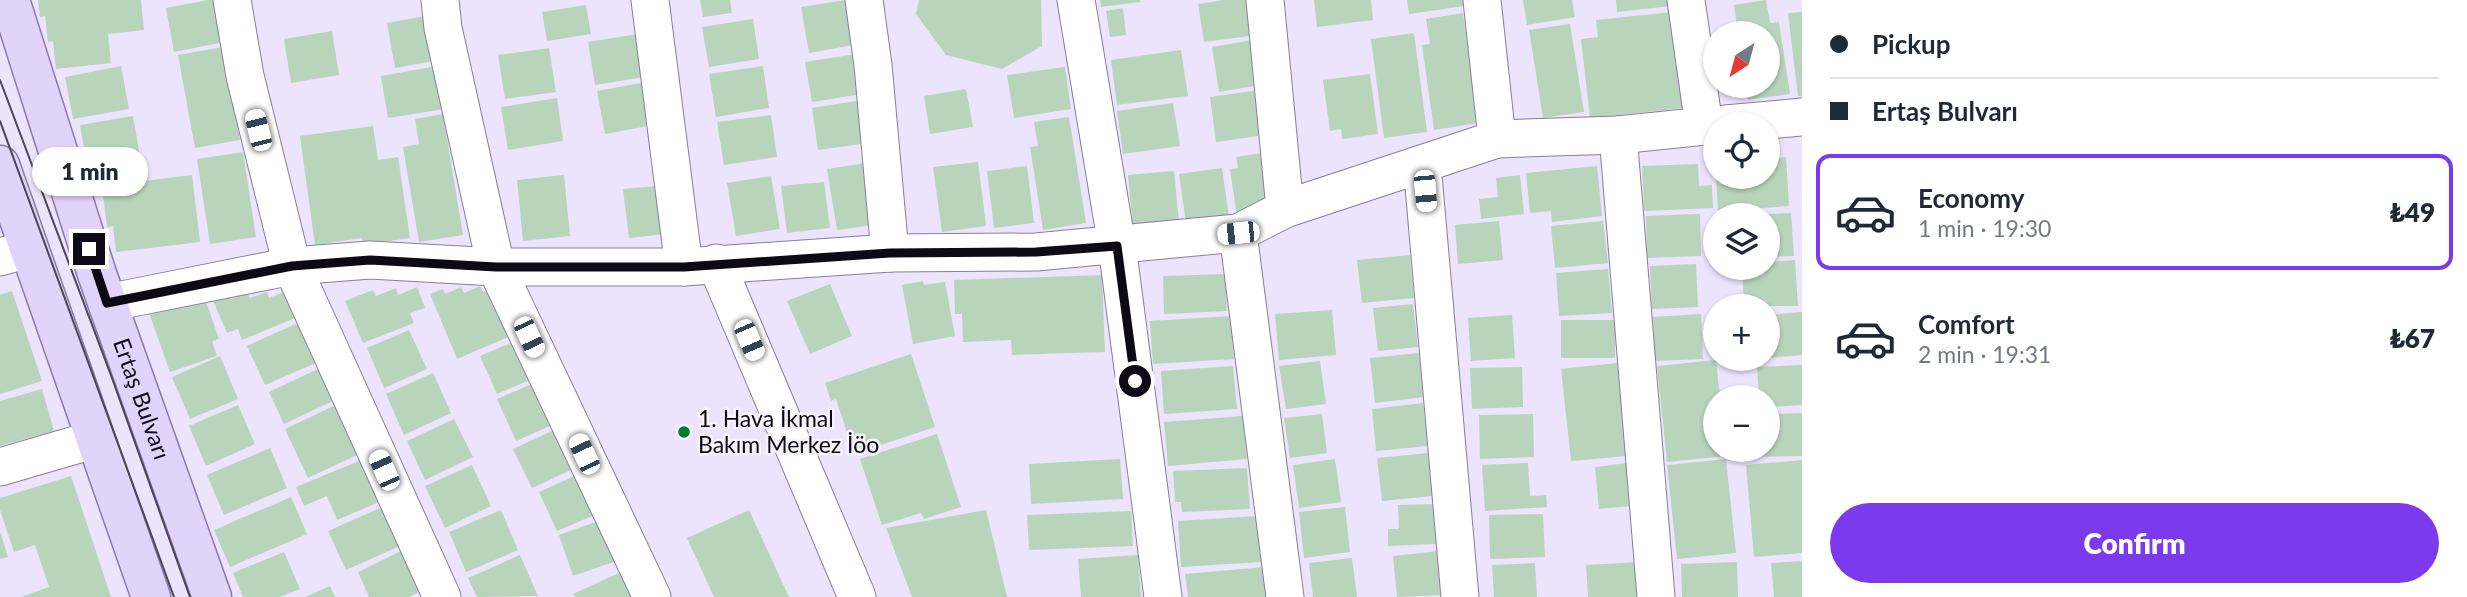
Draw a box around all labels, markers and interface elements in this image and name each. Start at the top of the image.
north arrow [1703,21,1780,98]
map controls [1703,21,1780,462]
text: Pickup [1872,28,1951,60]
text: Ertaş Bulvarı [1872,95,2018,127]
car [243,107,274,153]
button: locate [1703,112,1780,189]
callout: 1 min [31,148,147,196]
text: 1 min [61,157,119,185]
car [1413,169,1438,213]
icon: car [1834,181,1897,244]
text: Economy [1918,182,2024,214]
text: ₺49 [2390,196,2435,228]
button: layers [1703,203,1780,280]
text: 1 min · 19:30 [1918,214,2051,242]
car [1217,220,1260,246]
route end [73,233,105,265]
button: + [1703,294,1780,371]
icon: car [1834,307,1897,370]
text: Comfort [1918,308,2015,340]
car [511,314,548,360]
car [732,317,767,363]
text: ₺67 [2390,322,2435,354]
street label: Ertaş Bulvarı [108,334,177,463]
text: 2 min · 19:31 [1918,340,2051,368]
route start [1119,365,1151,397]
button: − [1703,385,1780,462]
place label: 1. Hava İkmal Bakım Merkez İöo [698,404,879,458]
marker: 1. Hava İkmal Bakım Merkez İöo [676,424,692,440]
car [566,431,603,477]
car [366,447,403,493]
button: Confirm [1830,503,2439,583]

